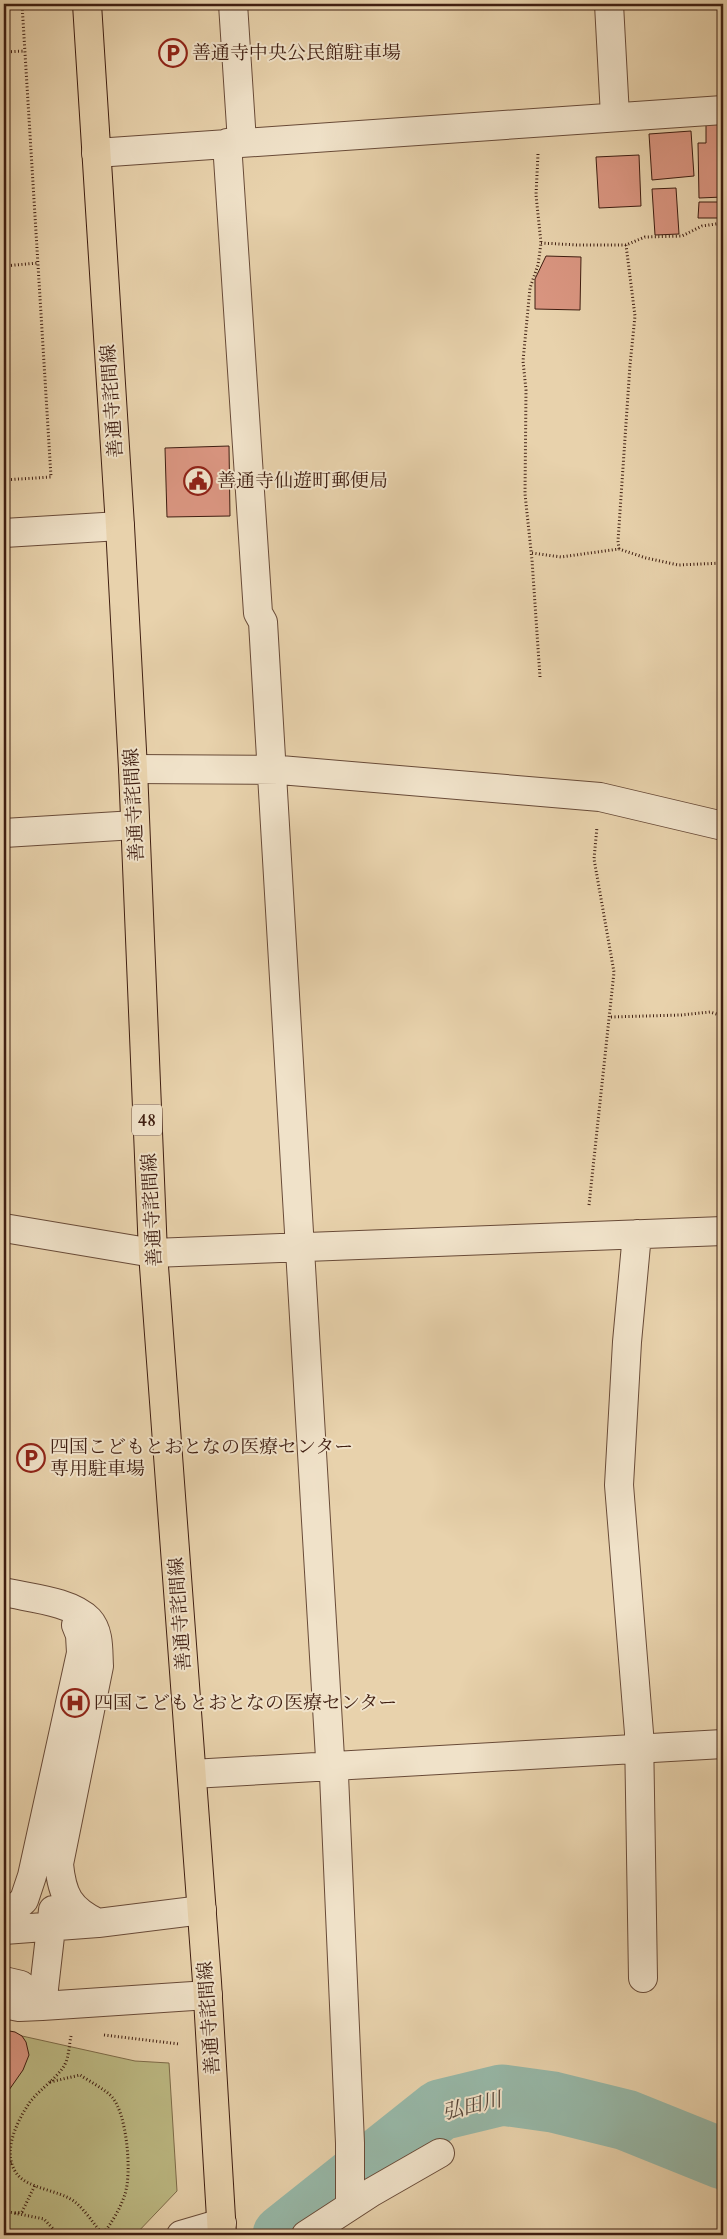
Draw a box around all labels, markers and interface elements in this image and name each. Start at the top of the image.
parking icon: 善通寺中央公民館駐車場 [158,38,188,68]
place label: 善通寺中央公民館駐車場 [192,40,401,66]
street label: 善通寺詫間線 [95,343,129,459]
public building icon: 善通寺仙遊町郵便局 [183,466,213,496]
place label: 善通寺仙遊町郵便局 [217,468,388,494]
street label: 善通寺詫間線 [118,747,150,863]
road number: 48 [132,1104,162,1136]
street label: 善通寺詫間線 [136,1152,168,1268]
place label: 四国こどもとおとなの医療センター 専用駐車場 [50,1434,353,1482]
parking icon: 四国こどもとおとなの医療センター 専用駐車場 [16,1443,46,1473]
street label: 善通寺詫間線 [163,1556,197,1672]
hospital icon: 四国こどもとおとなの医療センター [60,1688,90,1718]
place label: 四国こどもとおとなの医療センター [94,1690,397,1716]
street label: 善通寺詫間線 [192,1960,226,2076]
water label: 弘田川 [440,2085,506,2126]

